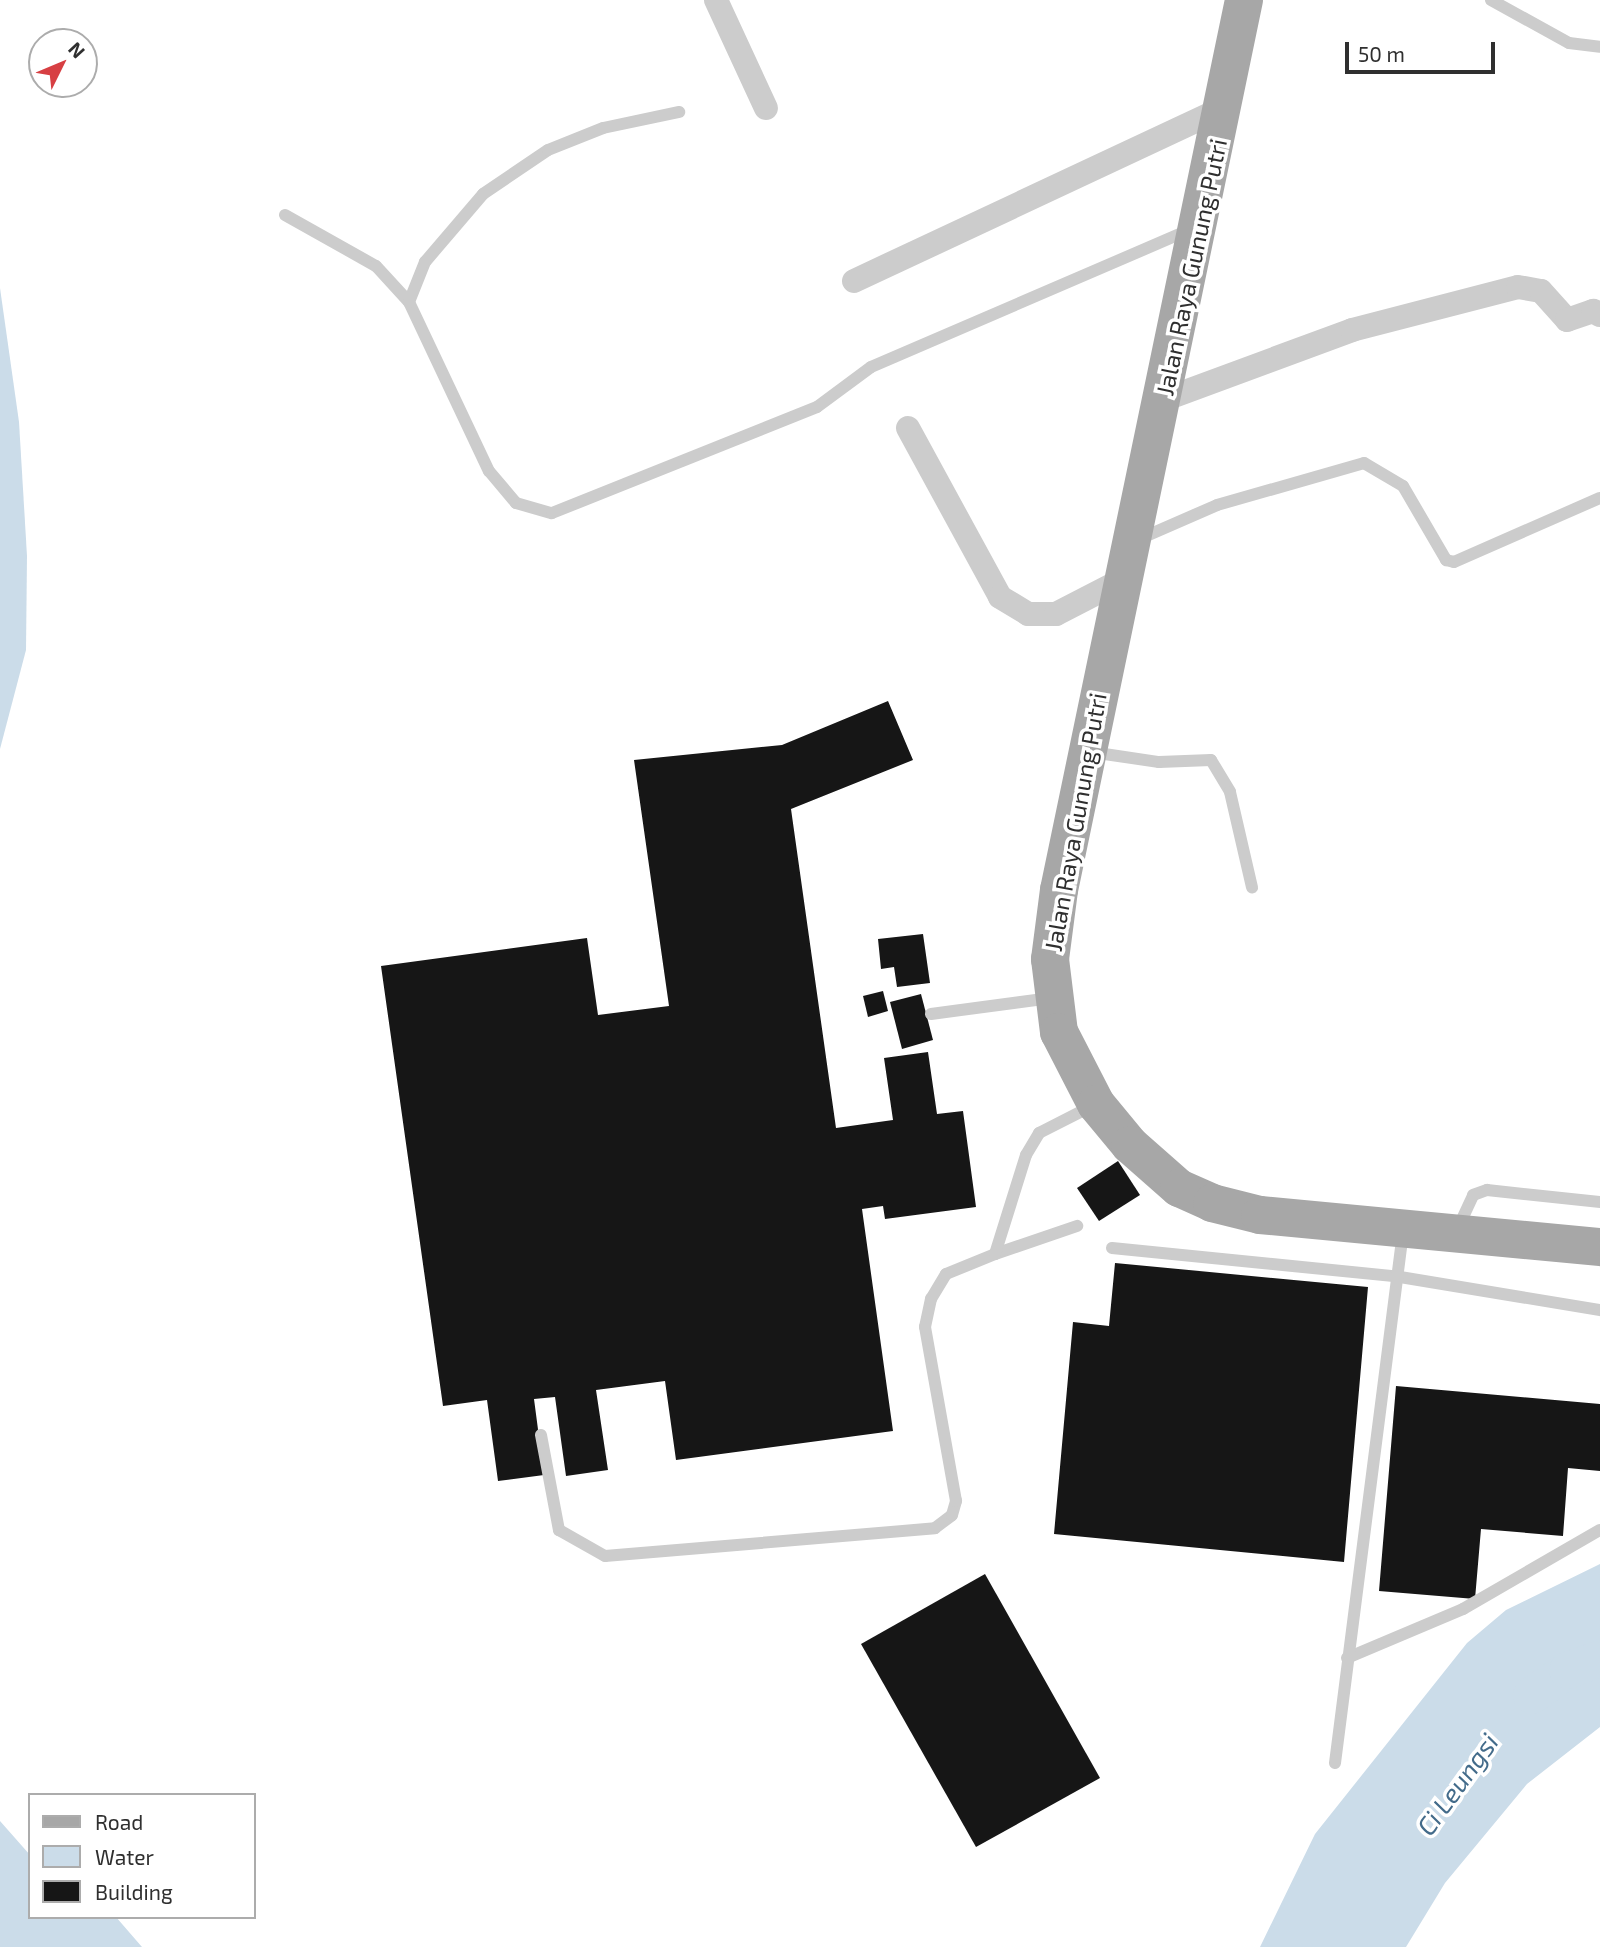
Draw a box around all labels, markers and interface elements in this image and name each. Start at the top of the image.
north arrow [28,28,98,98]
scale bar [1348,28,1498,72]
text: N [64,37,90,63]
text: 50 m [1358,41,1405,66]
street label: Jalan Raya Gunung Putri [1150,136,1232,398]
street label: Jalan Raya Gunung Putri [1038,691,1112,953]
water label: Ci Leungsi [1410,1727,1504,1841]
legend [28,1793,256,1919]
text: Road [95,1809,143,1834]
text: Water [95,1844,154,1869]
text: Building [95,1879,173,1904]

